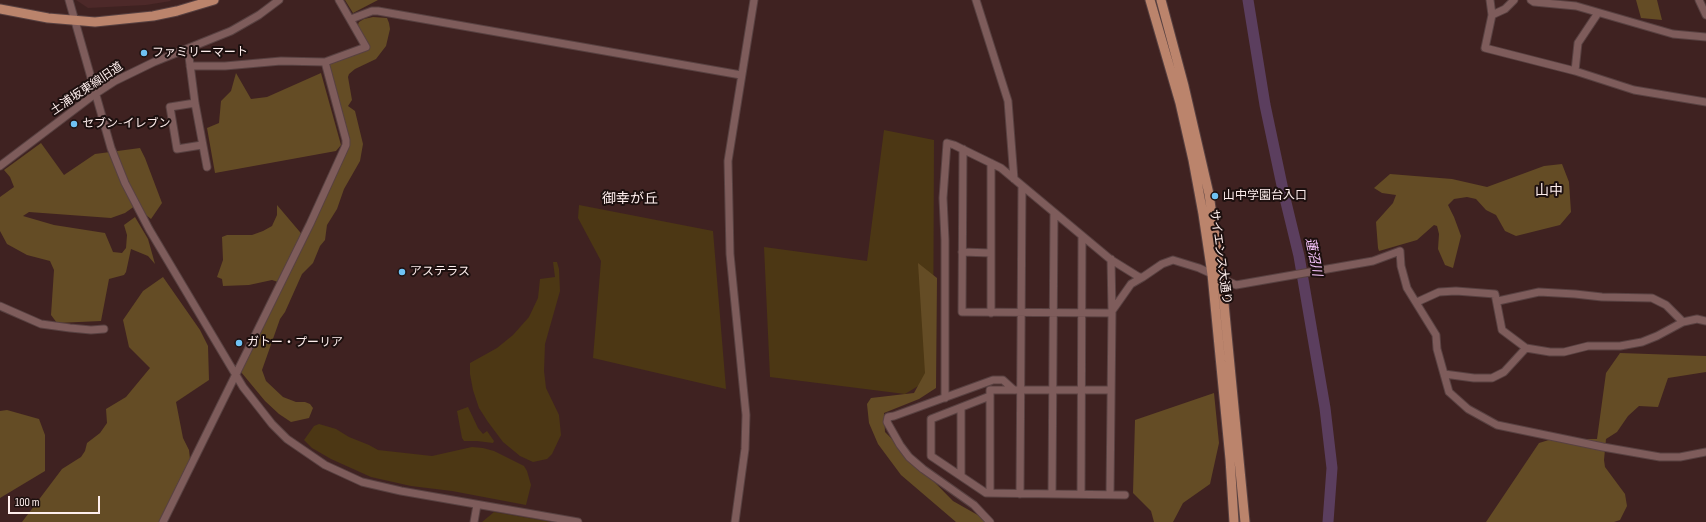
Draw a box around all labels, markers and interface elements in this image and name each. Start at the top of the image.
place label: ファミリーマート [152,46,248,60]
marker: ファミリーマート [139,48,149,58]
street label: 土浦坂東線旧道 [48,60,126,118]
place label: セブン-イレブン [82,117,170,131]
marker: セブン-イレブン [69,119,79,129]
district label: 山中 [1535,183,1563,199]
place label: 山中学園台入口 [1223,189,1307,203]
district label: 御幸が丘 [602,191,658,207]
marker: 山中学園台入口 [1210,191,1220,201]
street label: サイエンス大通り [1206,208,1234,306]
water label: 蓮沼川 [1302,236,1324,278]
place label: アステラス [410,265,470,279]
marker: アステラス [397,267,407,277]
place label: ガトー・プーリア [247,336,343,350]
marker: ガトー・プーリア [234,338,244,348]
scale bar [10,488,102,514]
text: 100 m [15,495,40,510]

